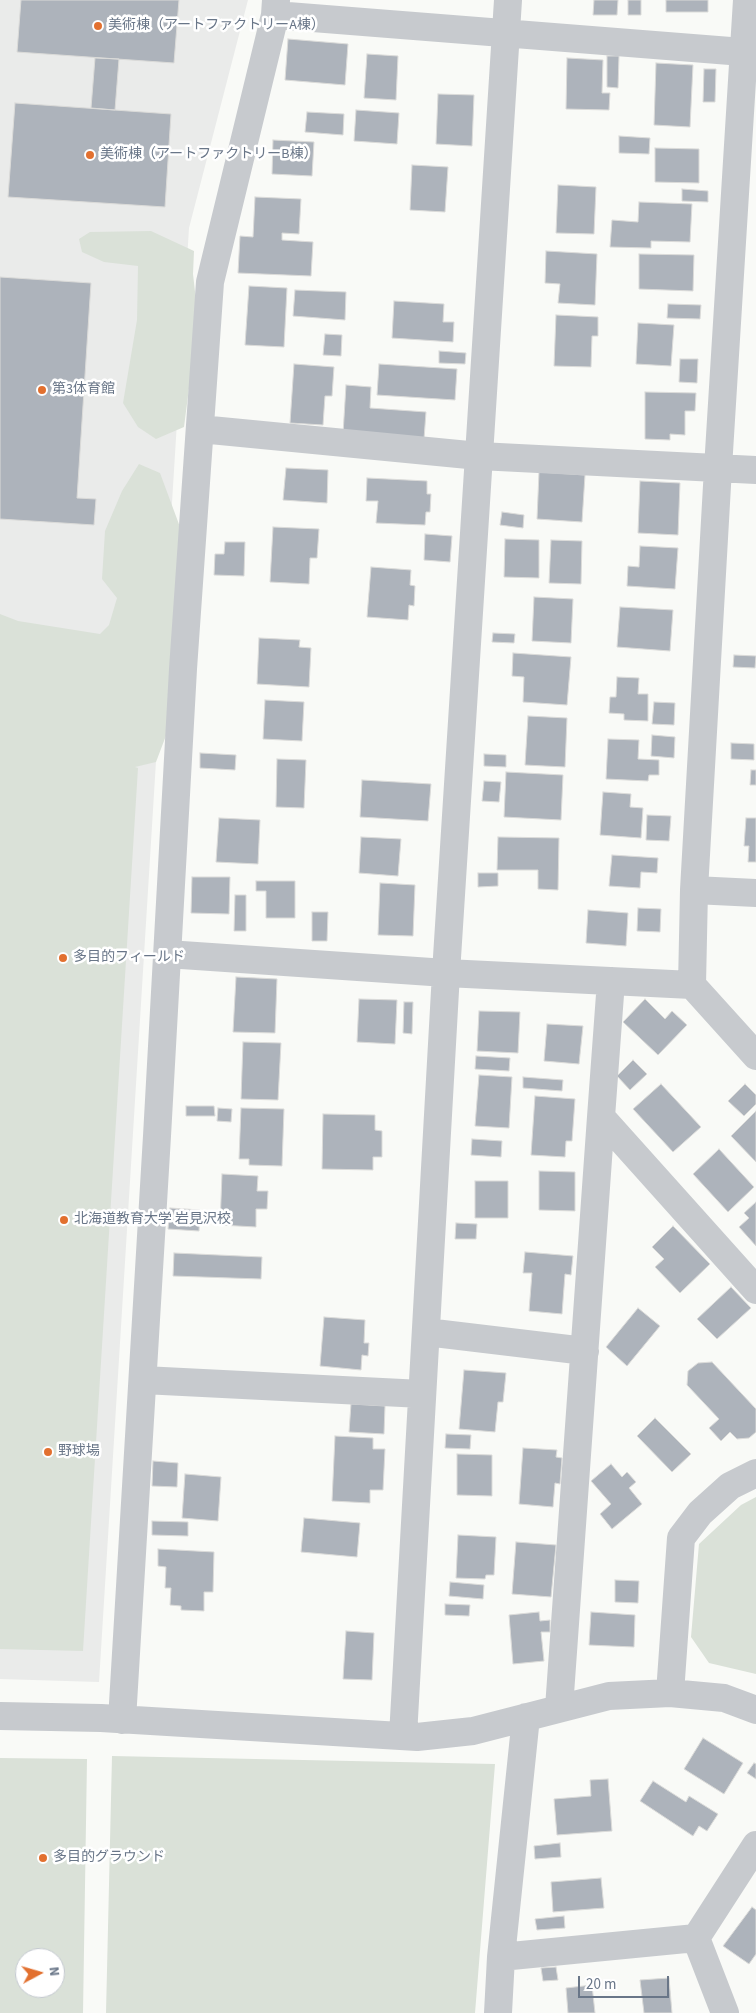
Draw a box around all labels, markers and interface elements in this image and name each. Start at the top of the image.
place label: 美術棟（アートファクトリーA棟） [108,18,325,34]
marker: 美術棟（アートファクトリーA棟） [92,20,104,32]
place label: 美術棟（アートファクトリーB棟） [100,147,317,163]
marker: 美術棟（アートファクトリーB棟） [84,149,96,161]
place label: 第3体育館 [52,382,115,398]
marker: 第3体育館 [36,384,48,396]
place label: 多目的フィールド [73,950,185,966]
marker: 多目的フィールド [57,952,69,964]
place label: 北海道教育大学 岩見沢校 [74,1212,231,1228]
marker: 北海道教育大学 岩見沢校 [58,1214,70,1226]
place label: 野球場 [58,1444,100,1460]
marker: 野球場 [42,1446,54,1458]
place label: 多目的グラウンド [53,1850,165,1866]
marker: 多目的グラウンド [37,1852,49,1864]
north arrow [15,1948,65,1998]
text: N [43,1966,64,1977]
scale bar [581,1966,672,1998]
text: 20 m [586,1974,616,1995]

